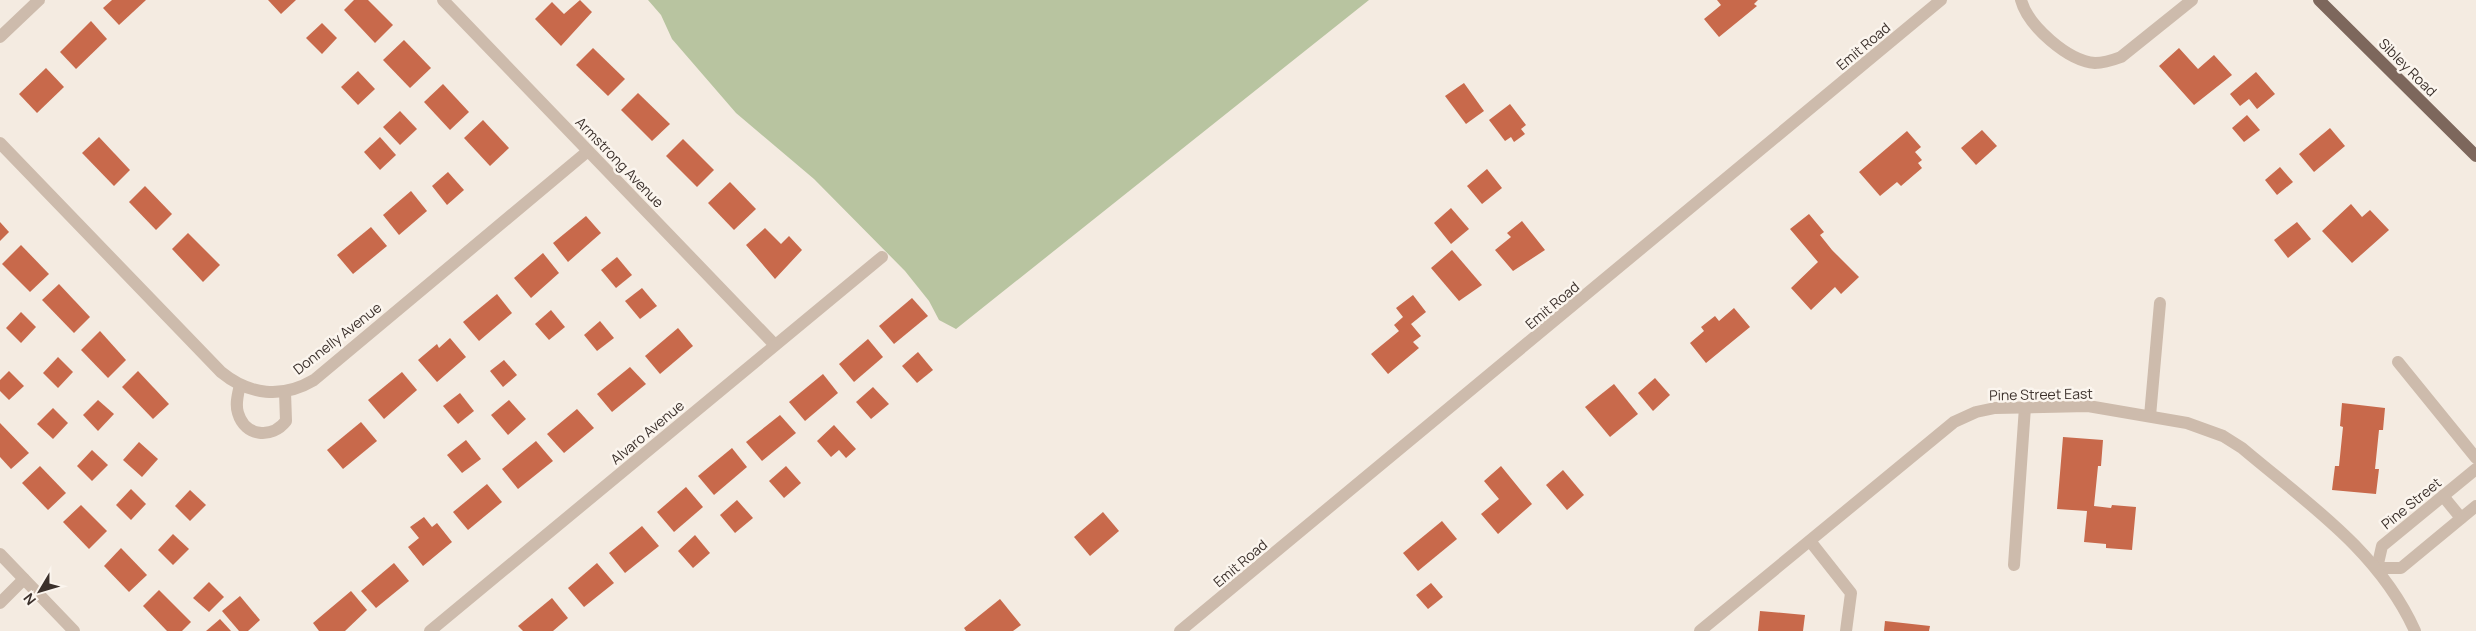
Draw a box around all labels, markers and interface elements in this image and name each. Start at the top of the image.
street label: Emit Road [1832,18,1894,74]
street label: Sibley Road [2375,34,2441,100]
street label: Armstrong Avenue [572,113,668,211]
street label: Emit Road [1521,277,1583,333]
street label: Donnelly Avenue [289,298,385,378]
street label: Pine Street East [1989,384,2093,404]
street label: Alvaro Avenue [606,396,688,468]
street label: Pine Street [2377,473,2445,533]
street label: Emit Road [1209,535,1271,591]
north arrow [15,566,65,616]
text: N [19,589,40,609]

